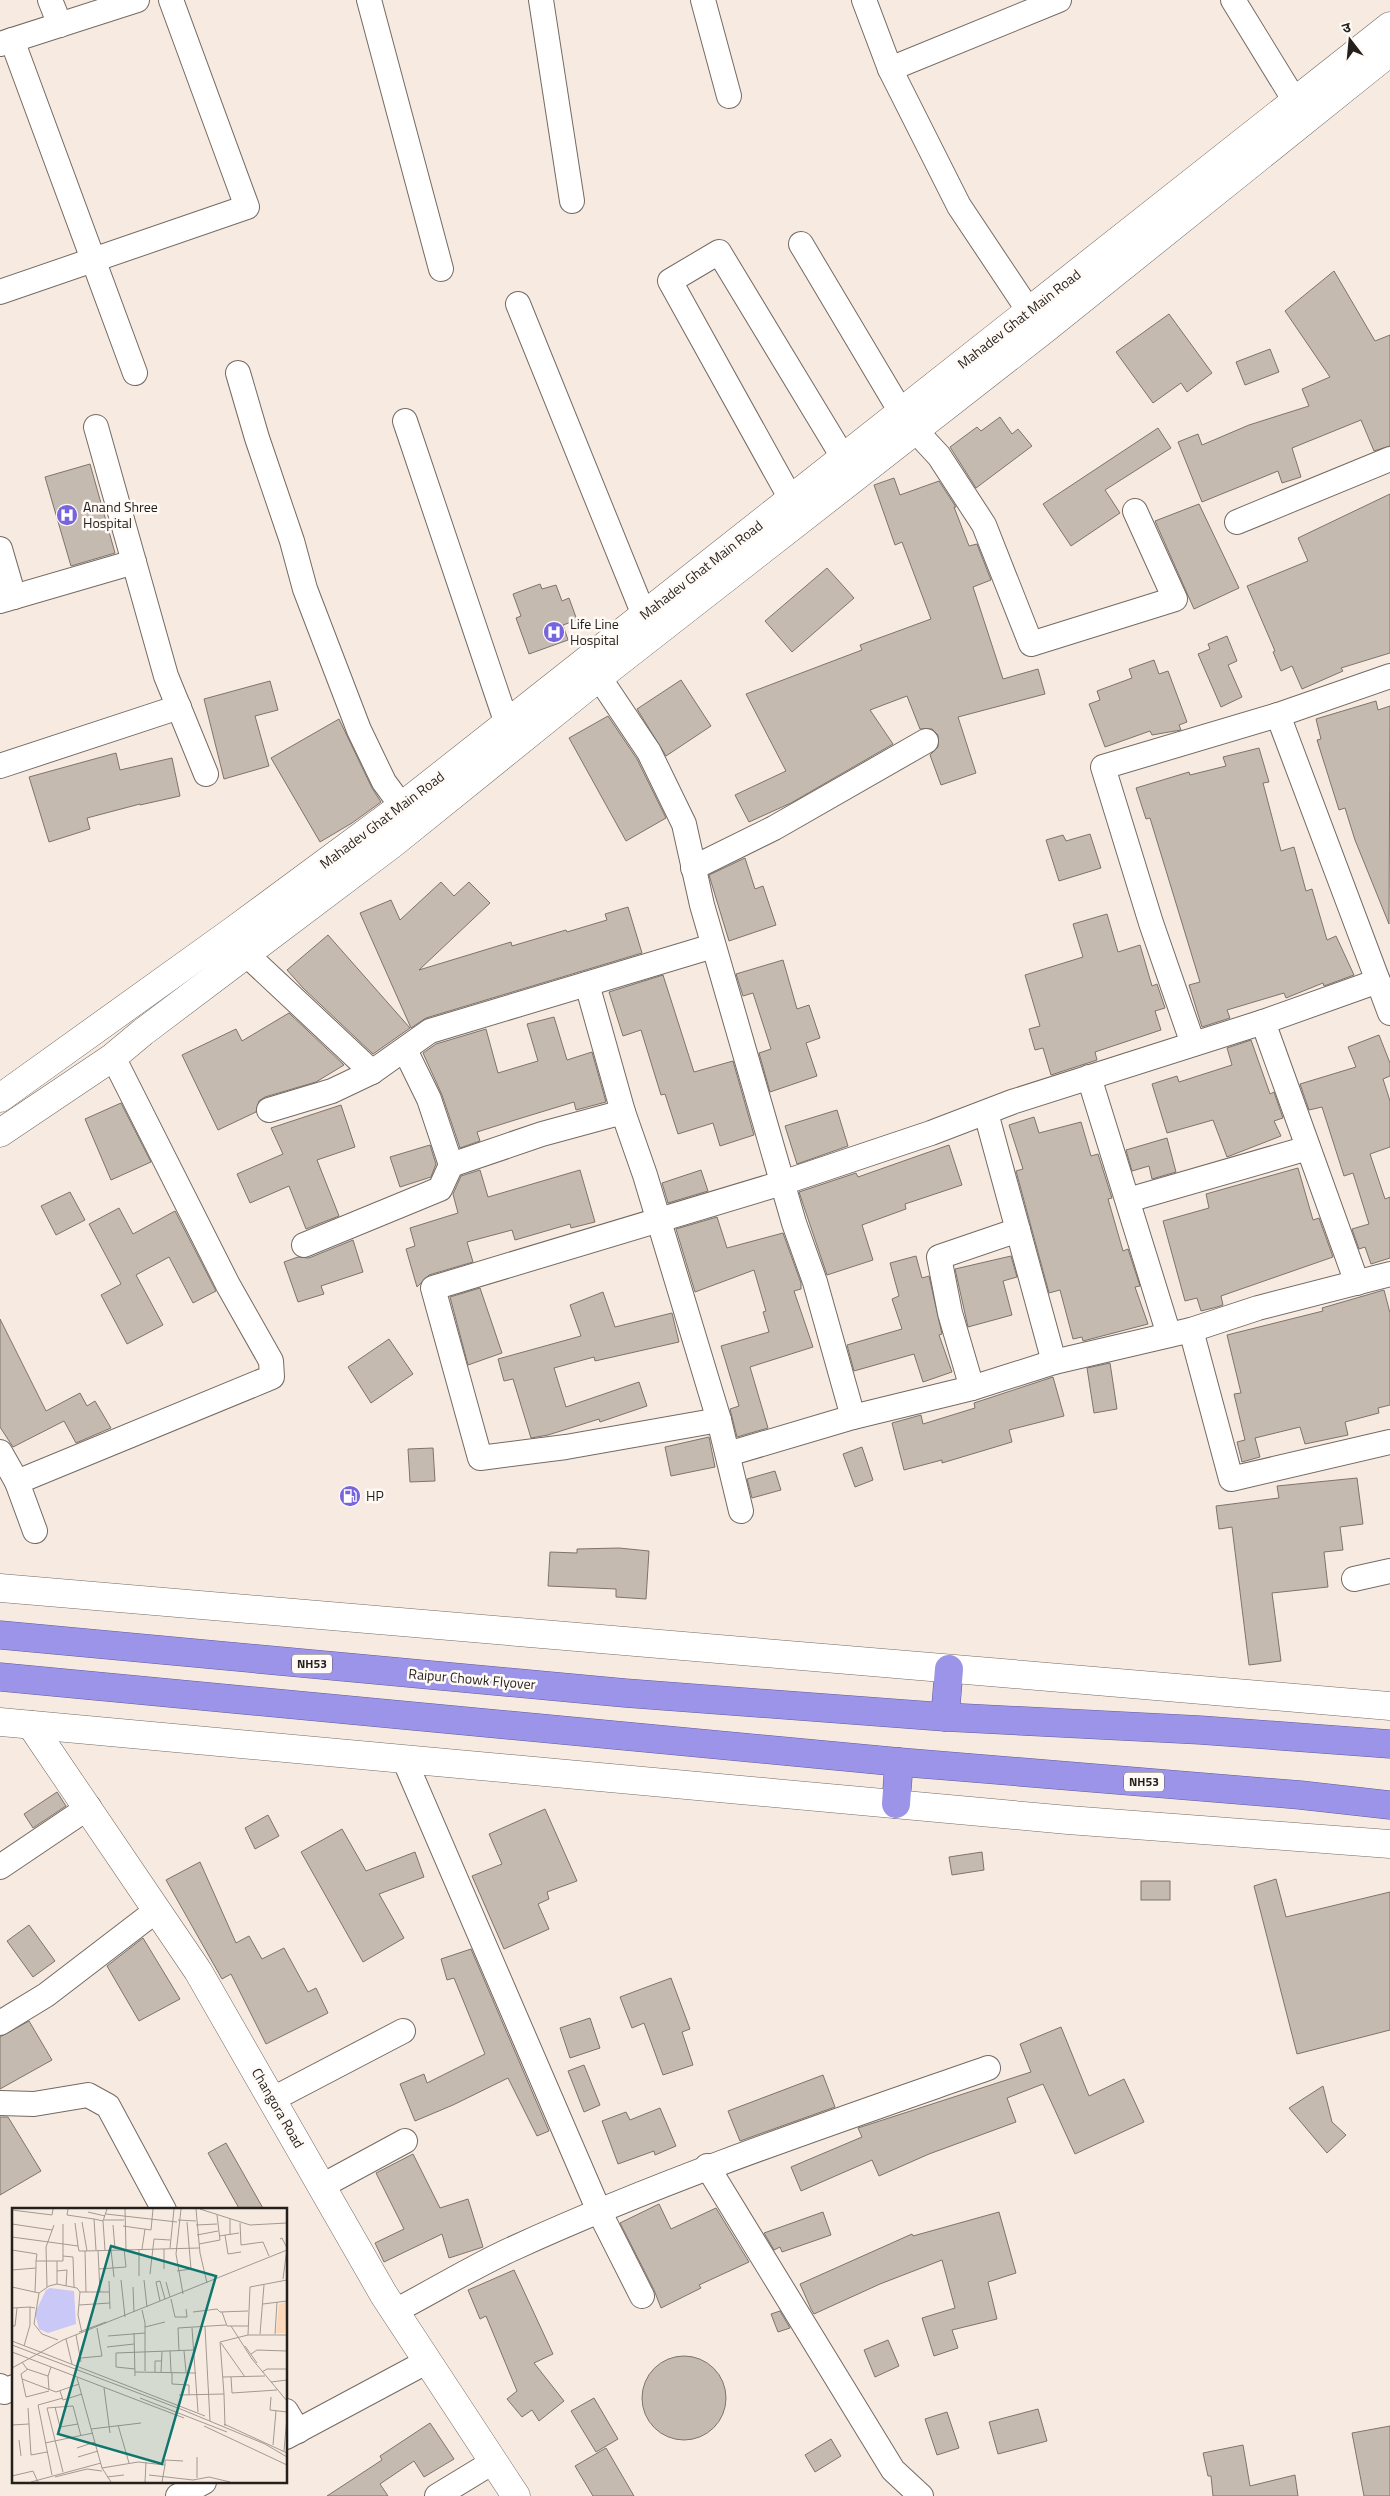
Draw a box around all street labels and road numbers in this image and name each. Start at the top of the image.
street label: Mahadev Ghat Main Road [953,264,1085,373]
street label: Mahadev Ghat Main Road [635,515,767,624]
street label: Mahadev Ghat Main Road [315,766,448,874]
road number: NH53 [292,1655,332,1674]
street label: Raipur Chowk Flyover [408,1662,537,1695]
road number: NH53 [1124,1772,1164,1791]
street label: Changora Road [247,2064,310,2152]

